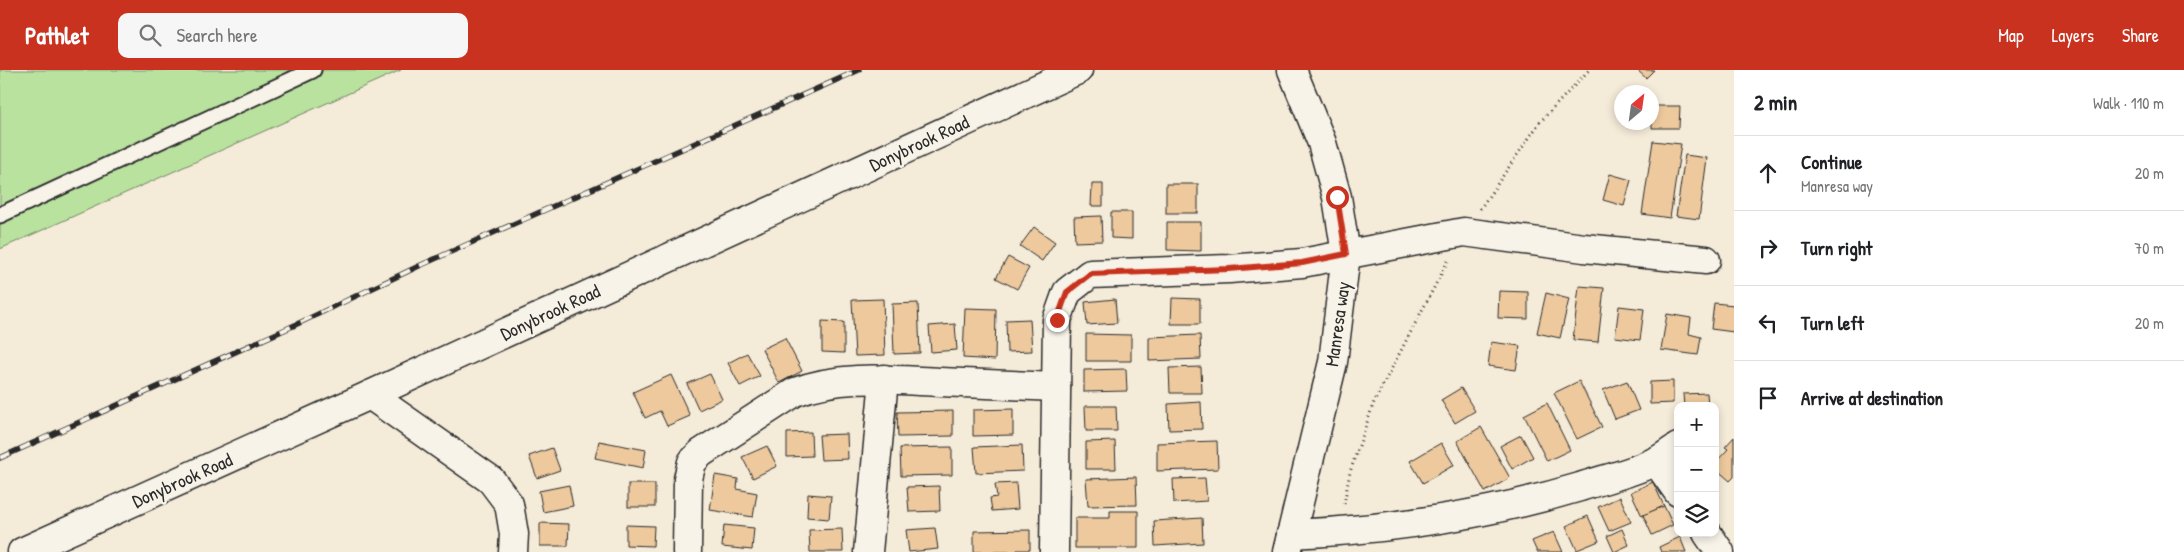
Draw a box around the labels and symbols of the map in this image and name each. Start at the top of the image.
north arrow [1614,85,1659,130]
street label: Donybrook Road [865,108,974,177]
route start [1326,186,1349,209]
street label: Donybrook Road [496,277,605,346]
street label: Manresa way [1318,280,1356,368]
route end [1046,309,1069,332]
street label: Donybrook Road [128,446,237,514]

